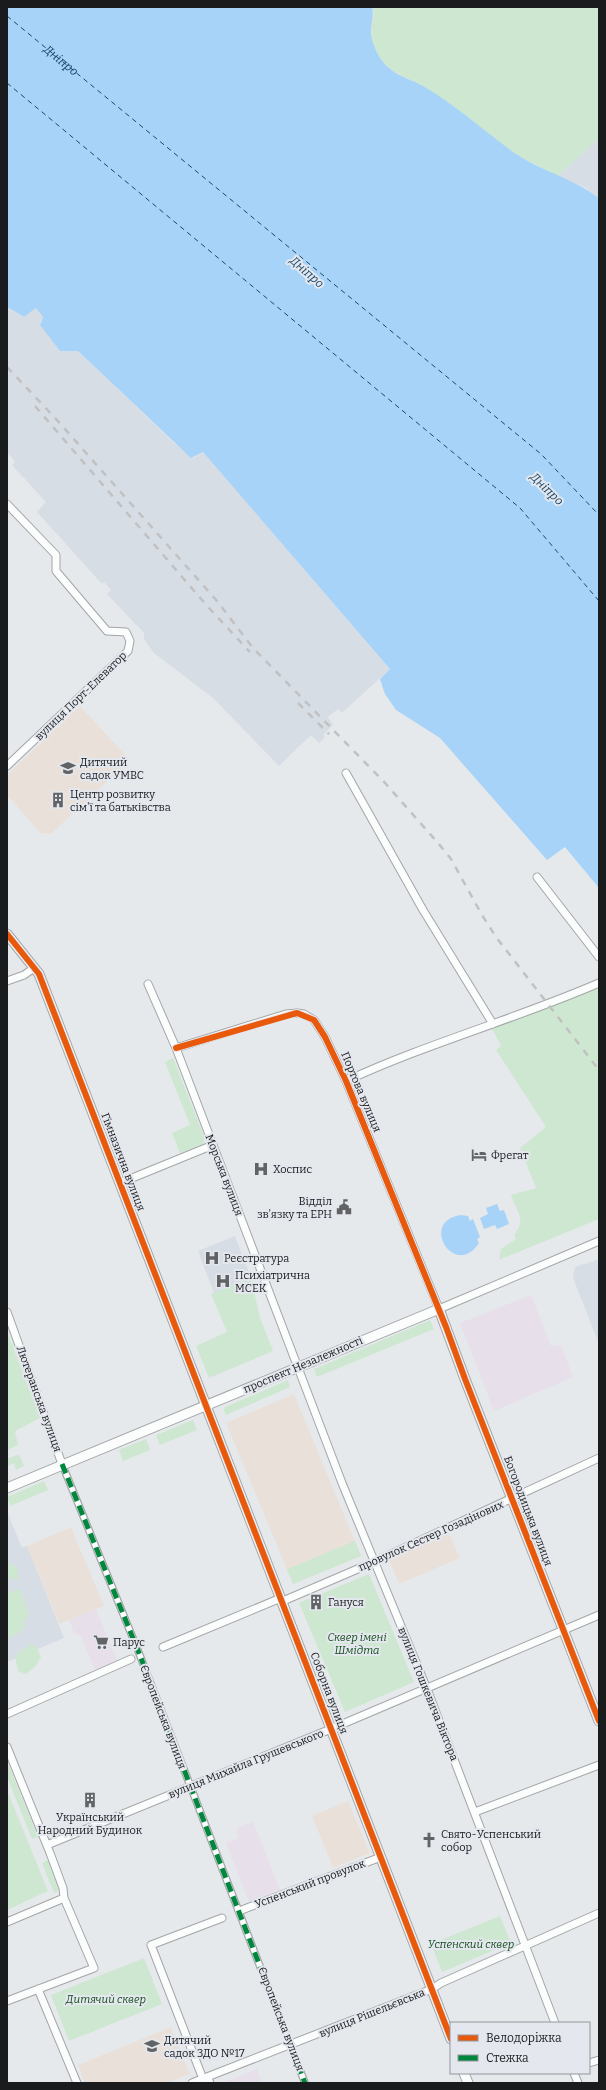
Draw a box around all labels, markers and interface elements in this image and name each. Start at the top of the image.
water label: Дніпро [40,42,81,79]
water label: Дніпро [286,253,327,291]
water label: Дніпро [527,469,567,508]
street label: вулиця Порт-Елеватор [33,649,130,743]
place label: Дитячий садок УМВС [80,756,144,782]
school or university icon: Дитячий садок УМВС [59,759,77,777]
place label: Центр розвитку сім'ї та батьківства [70,788,171,814]
building icon: Центр розвитку сім'ї та батьківства [49,791,67,809]
street label: Портова вулиця [338,1050,384,1134]
street label: Гімназична вулиця [98,1111,148,1213]
street label: Морська вулиця [202,1132,246,1218]
hotel icon: Фрегат [470,1146,488,1164]
place label: Фрегат [491,1149,529,1162]
hospital icon: Хоспис [252,1160,270,1178]
place label: Хоспис [273,1163,313,1176]
place label: Відділ зв'язку та ЕРН [257,1195,332,1221]
public building icon: Відділ зв'язку та ЕРН [335,1198,353,1216]
hospital icon: Реєстратура [203,1249,221,1267]
place label: Реєстратура [224,1252,289,1265]
place label: Психіатрична МСЕК [235,1269,310,1295]
hospital icon: Психіатрична МСЕК [214,1272,232,1290]
street label: проспект Незалежності [241,1334,365,1396]
street label: Лютеранська вулиця [14,1344,64,1454]
street label: Богородицька вулиця [501,1454,555,1568]
street label: провулок Сестер Гозадінових [356,1498,506,1574]
building icon: Гануся [307,1593,325,1611]
place label: Гануся [328,1596,364,1609]
street label: вулиця Гошкевича Віктора [395,1625,461,1763]
park label: Сквер імені Шмідта [327,1631,387,1657]
supermarket icon: Парус [92,1633,110,1651]
place label: Парус [113,1636,145,1649]
street label: Соборна вулиця [307,1650,351,1736]
street label: Європейська вулиця [137,1663,189,1771]
street label: вулиця Михайла Грушевського [166,1727,326,1801]
building icon: Український Народний Будинок [81,1791,99,1809]
place label: Український Народний Будинок [38,1811,143,1837]
place label: Свято-Успенський собор [441,1828,541,1854]
church icon: Свято-Успенський собор [420,1831,438,1849]
street label: Успенський провулок [253,1857,368,1911]
park label: Успенский сквер [428,1938,514,1951]
street label: Європейська вулиця [255,1965,307,2073]
street label: вулиця Рішельєвська [317,1986,427,2040]
park label: Дитячий сквер [65,1993,146,2006]
legend [450,2022,590,2074]
text: Велодоріжка [486,2031,562,2045]
place label: Дитячий садок ЗДО №17 [164,2034,245,2060]
school or university icon: Дитячий садок ЗДО №17 [143,2037,161,2055]
text: Стежка [486,2051,529,2065]

